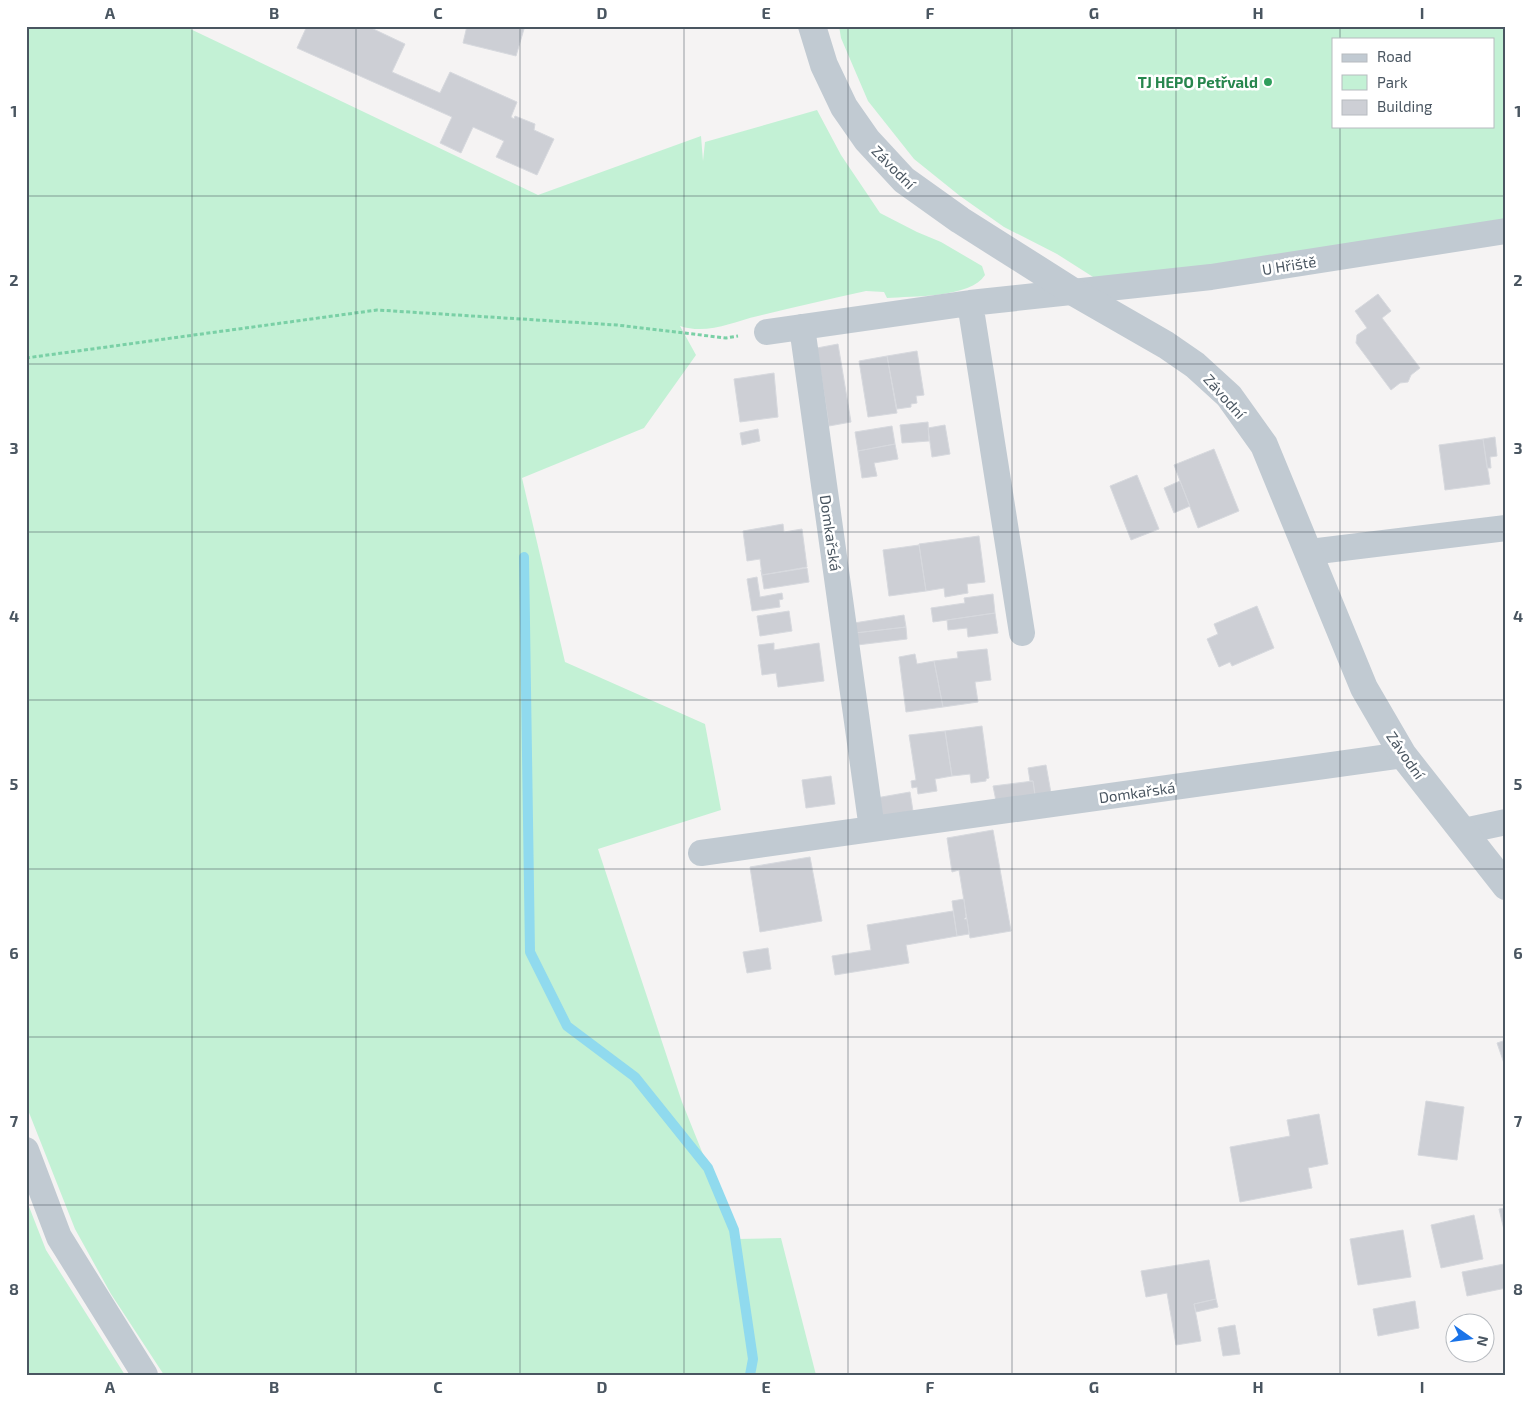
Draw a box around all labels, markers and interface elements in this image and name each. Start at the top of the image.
text: A [105,3,116,22]
text: B [269,3,279,22]
text: C [433,3,443,22]
text: D [597,3,608,22]
text: E [761,3,771,22]
text: F [926,3,935,22]
text: G [1089,3,1099,22]
text: H [1252,3,1264,22]
text: I [1420,3,1424,22]
legend [1332,38,1494,128]
text: Road [1377,47,1412,65]
place label: TJ HEPO Petřvald [1138,73,1258,91]
text: Park [1377,73,1408,91]
marker: TJ HEPO Petřvald [1262,76,1274,88]
text: Building [1377,97,1433,115]
text: 1 [11,101,17,120]
text: 1 [1515,101,1521,120]
street label: Závodní [868,141,920,193]
street label: U Hřiště [1261,252,1317,278]
text: 2 [9,270,19,289]
text: 2 [1513,270,1523,289]
street label: Závodní [1200,370,1251,423]
text: 3 [9,438,19,457]
text: 3 [1513,438,1523,457]
street label: Domkařská [817,494,845,572]
text: 4 [9,606,19,625]
text: 4 [1513,606,1523,625]
street label: Závodní [1383,728,1430,783]
text: 5 [10,774,19,793]
text: 5 [1514,774,1523,793]
street label: Domkařská [1098,778,1176,806]
text: 6 [9,943,19,962]
text: 6 [1513,943,1523,962]
text: 7 [10,1111,19,1130]
text: 7 [1514,1111,1523,1130]
text: 8 [9,1279,19,1298]
text: 8 [1513,1279,1523,1298]
north arrow [1444,1314,1494,1364]
text: N [1474,1334,1493,1348]
text: A [105,1377,116,1396]
text: B [269,1377,279,1396]
text: C [433,1377,443,1396]
text: D [597,1377,608,1396]
text: E [761,1377,771,1396]
text: F [926,1377,935,1396]
text: G [1089,1377,1099,1396]
text: H [1252,1377,1264,1396]
text: I [1420,1377,1424,1396]

